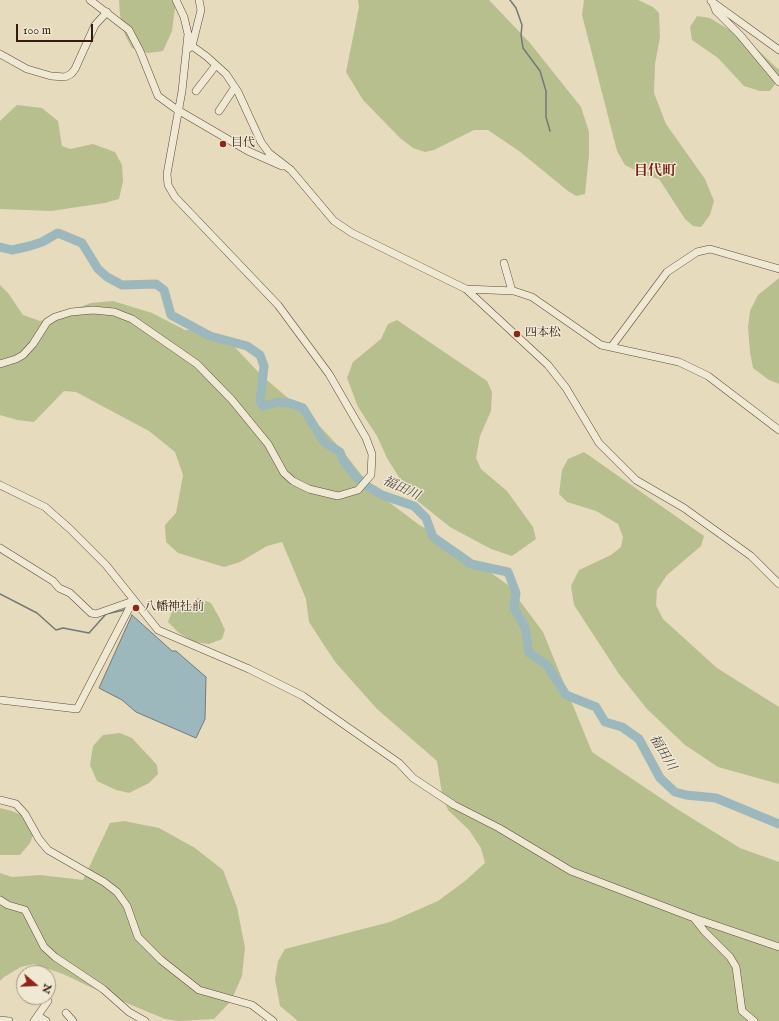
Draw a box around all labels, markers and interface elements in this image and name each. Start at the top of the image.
scale bar [18,16,95,42]
text: 100 m [23,23,51,38]
place label: 目代 [231,137,255,151]
marker: 目代 [218,139,228,149]
district label: 目代町 [634,164,676,180]
place label: 四本松 [525,327,561,341]
marker: 四本松 [512,329,522,339]
water label: 福田川 [380,474,422,504]
place label: 八幡神社前 [144,601,204,615]
marker: 八幡神社前 [131,603,141,613]
water label: 福田川 [645,732,679,774]
north arrow [16,965,56,1005]
text: N [38,982,55,995]

